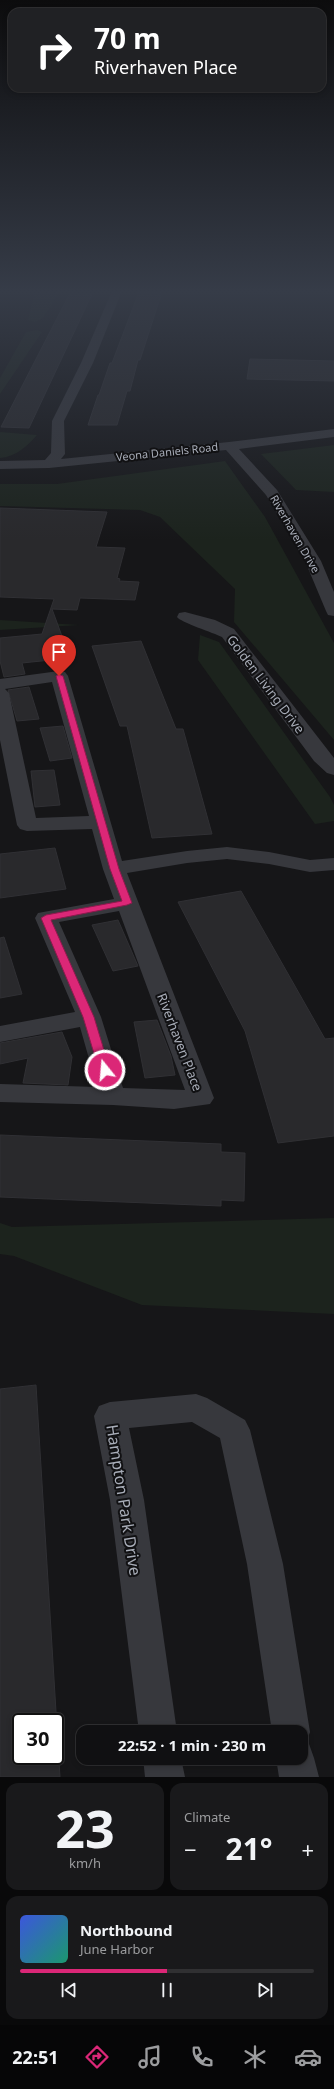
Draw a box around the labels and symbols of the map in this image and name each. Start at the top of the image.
street label: Veona Daniels Road [115,439,219,464]
street label: Riverhaven Drive [267,492,324,575]
street label: Golden Living Drive [223,631,309,737]
pin [42,635,76,676]
street label: Riverhaven Place [153,990,207,1094]
position arrow [84,1049,126,1091]
street label: Hampton Park Drive [101,1423,147,1577]
speed limit sign: 30 [12,1713,64,1765]

